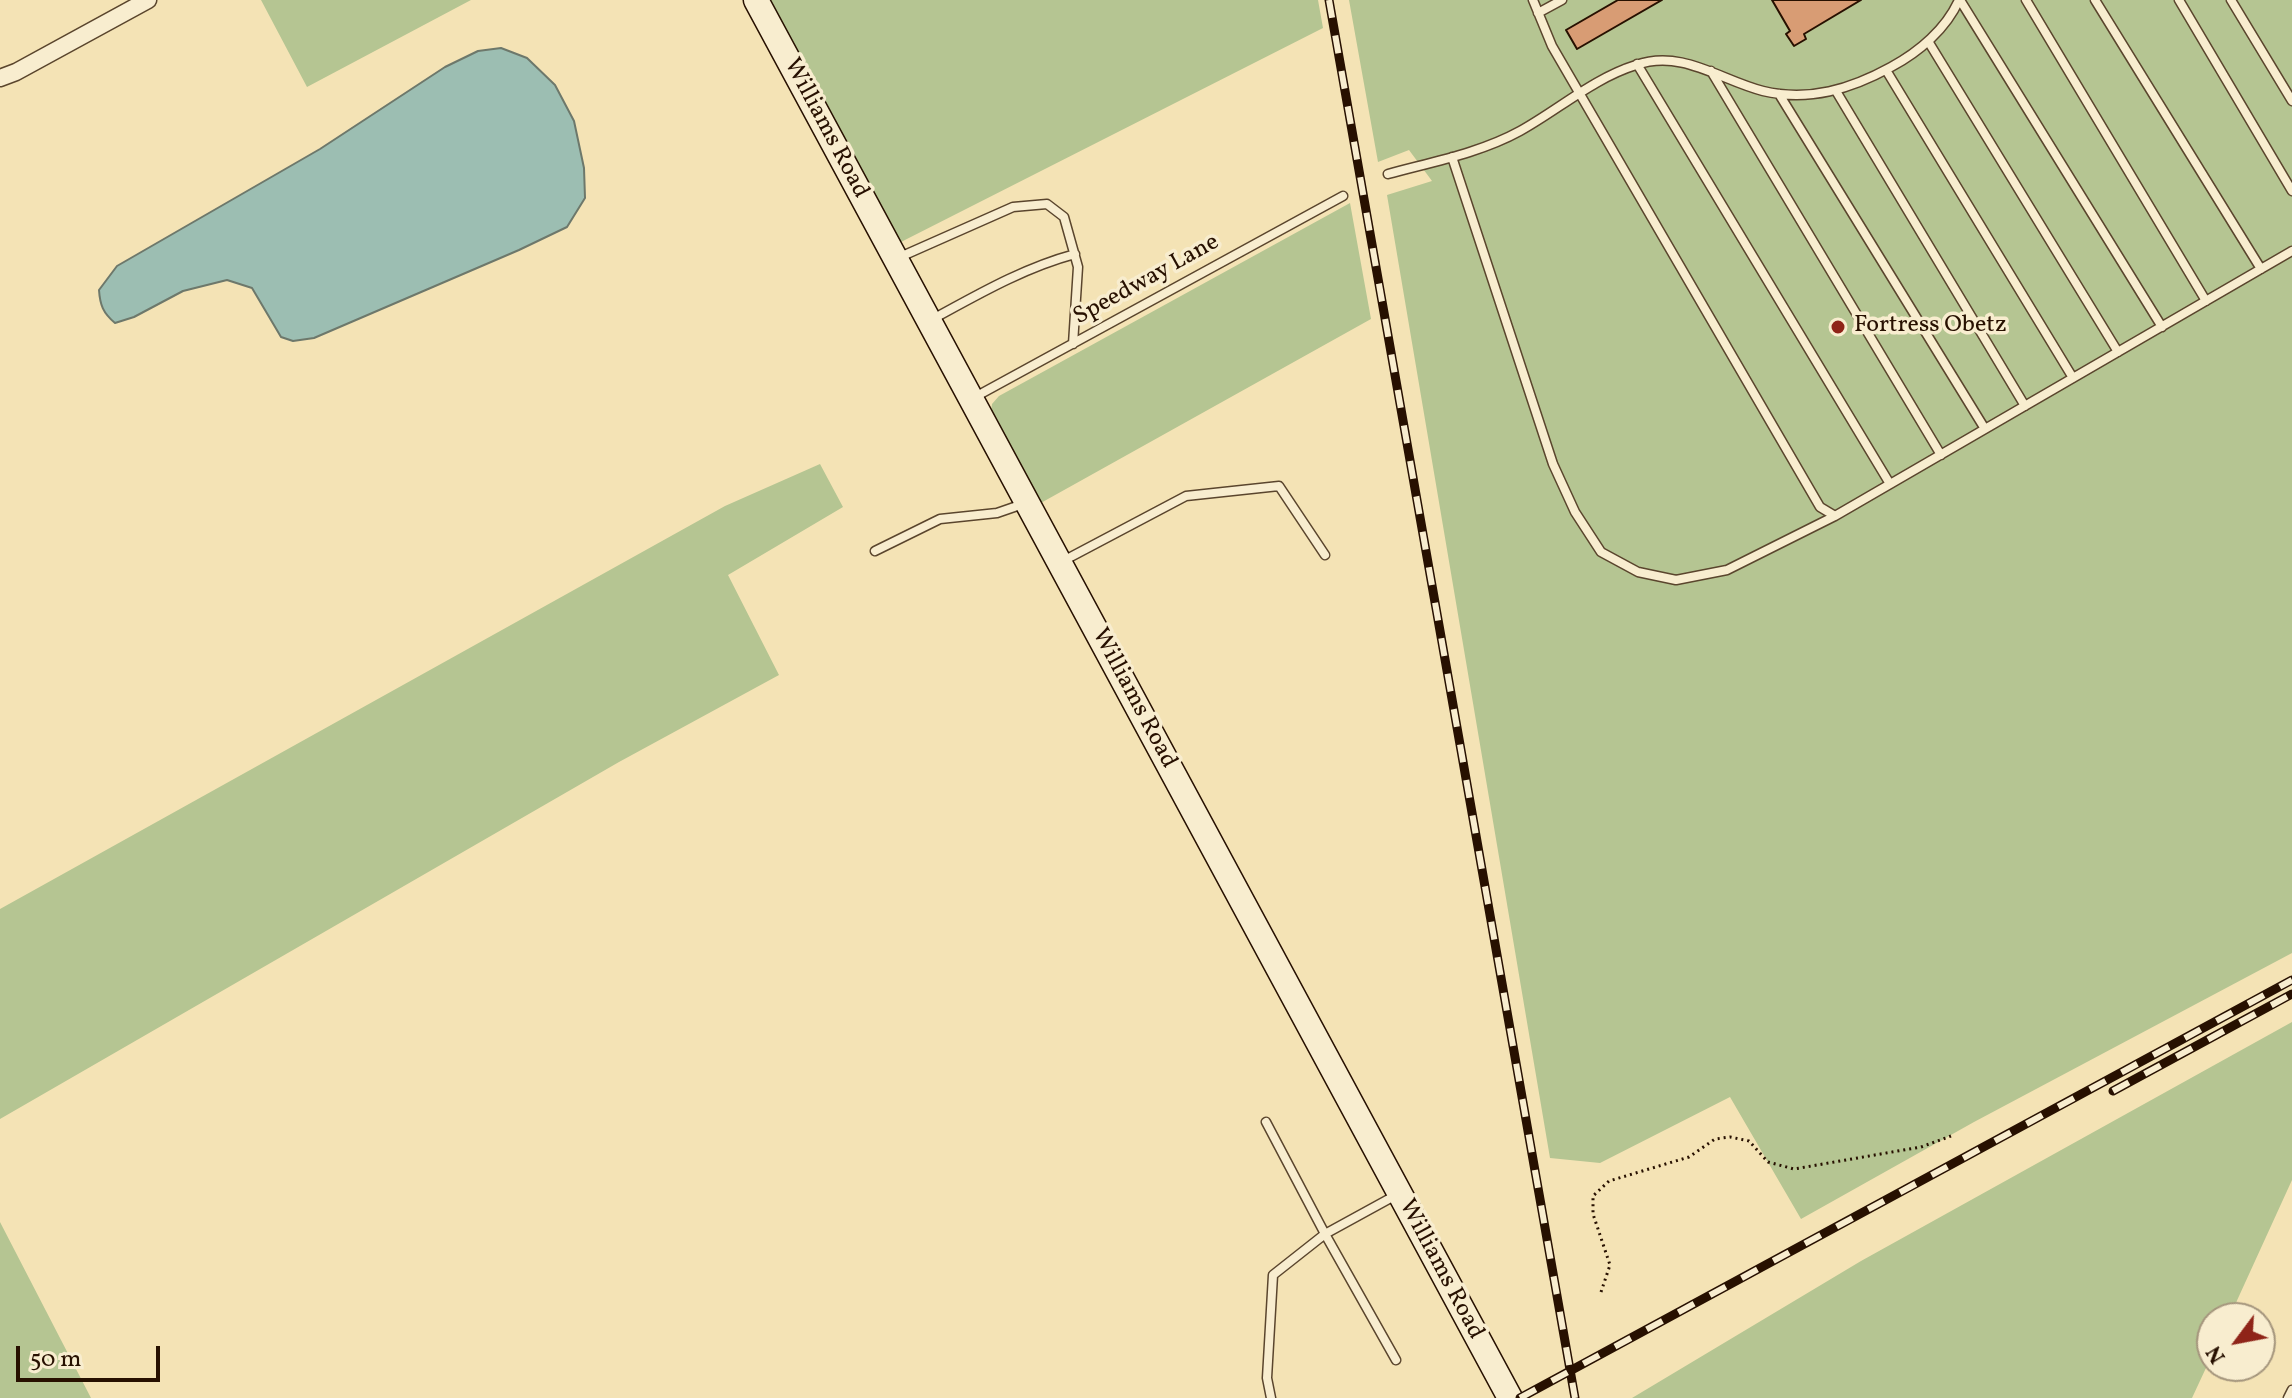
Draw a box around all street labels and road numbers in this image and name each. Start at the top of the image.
street label: Williams Road [776,54,874,204]
street label: Speedway Lane [1069,229,1225,333]
street label: Williams Road [1084,624,1182,774]
street label: Williams Road [1391,1195,1489,1345]

